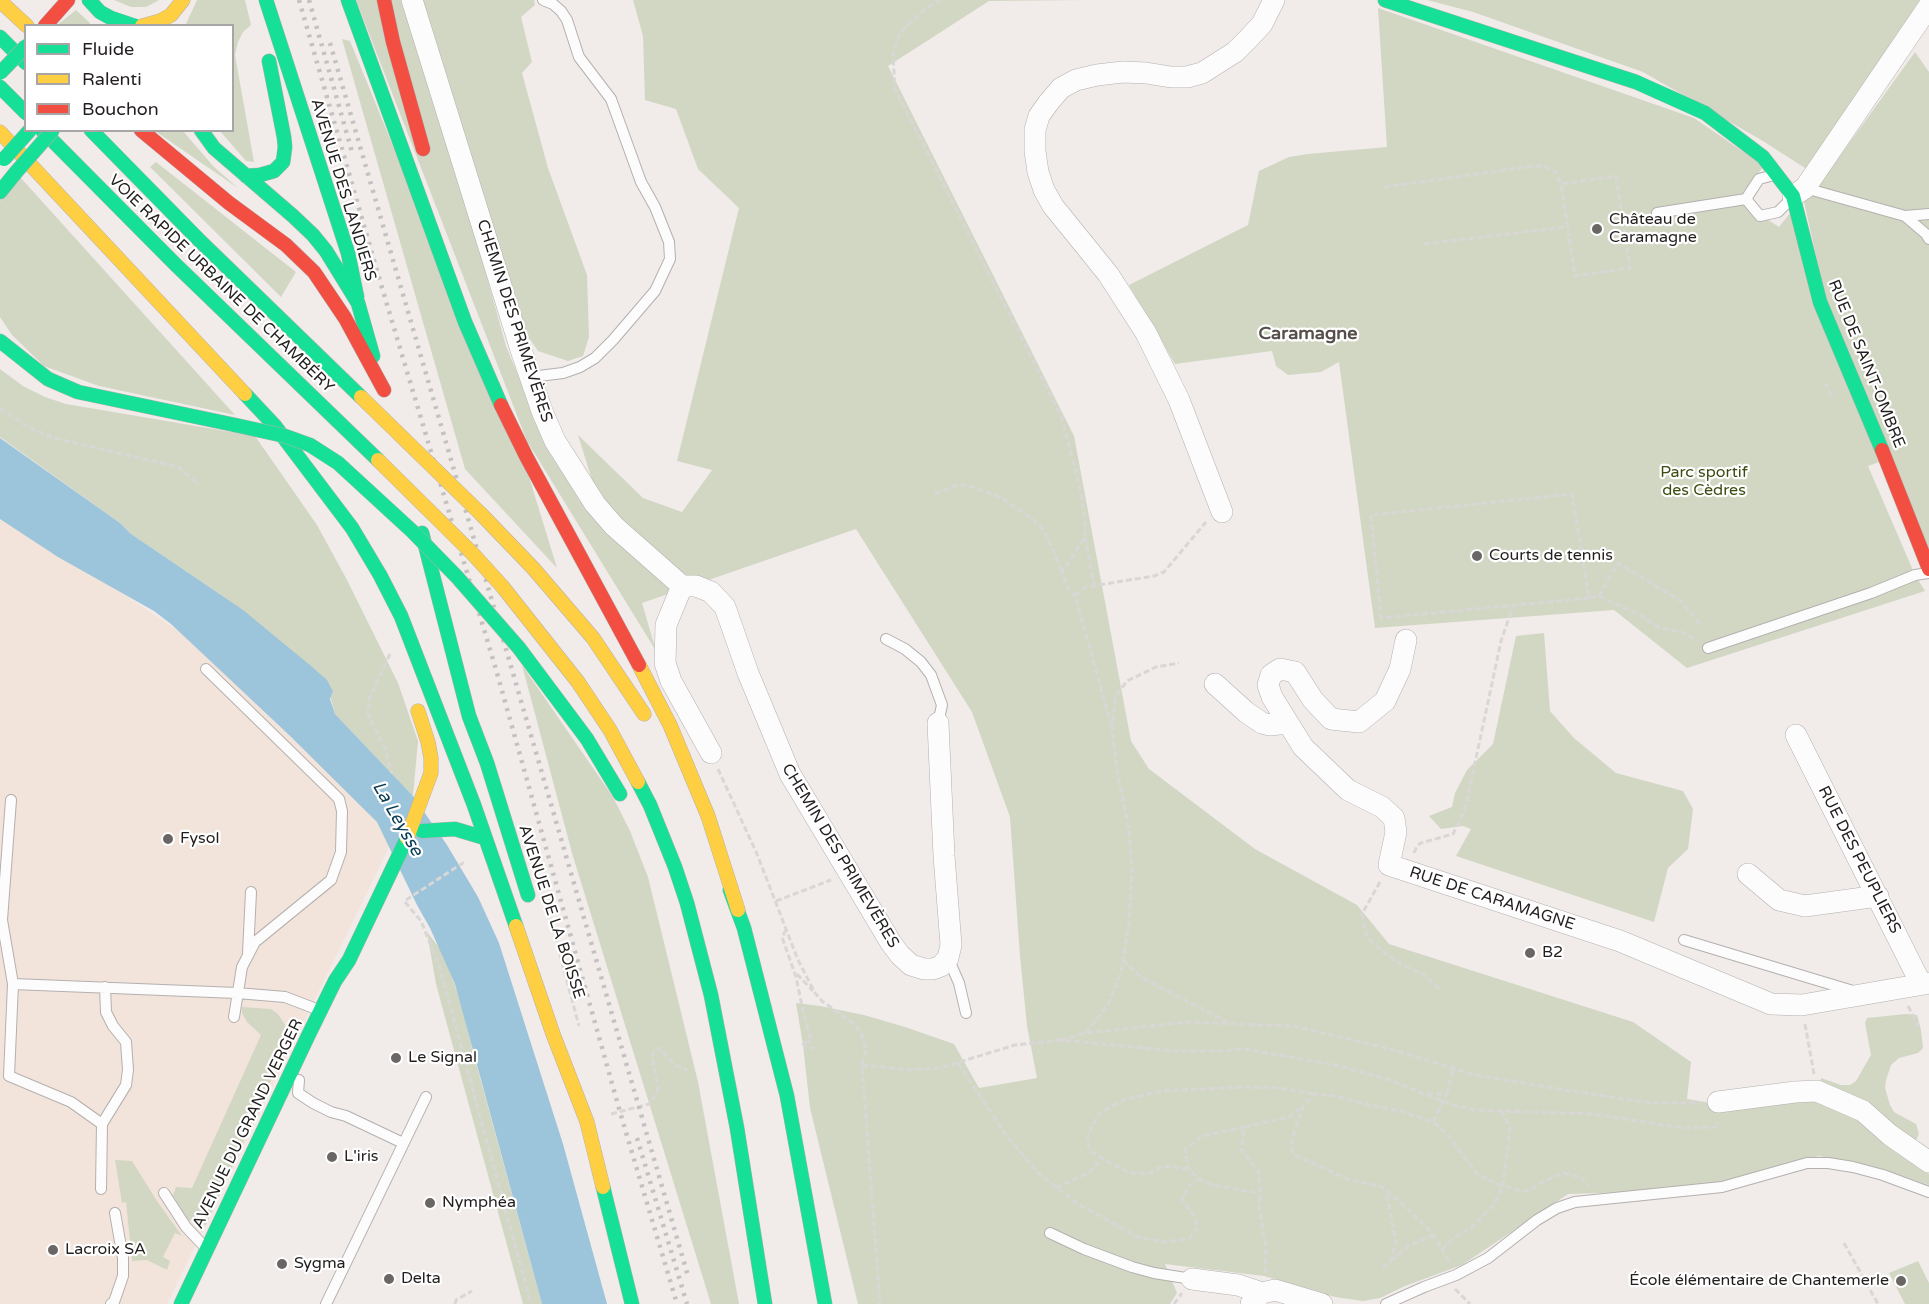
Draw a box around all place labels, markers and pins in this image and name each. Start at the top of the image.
place label: Château de Caramagne [1609,210,1697,248]
marker: Château de Caramagne [1590,222,1604,236]
place label: Courts de tennis [1489,546,1613,566]
marker: Courts de tennis [1470,549,1484,563]
place label: Fysol [180,829,219,849]
marker: Fysol [161,832,175,846]
place label: B2 [1542,943,1563,963]
marker: B2 [1523,946,1537,960]
place label: Le Signal [408,1048,477,1068]
marker: Le Signal [389,1051,403,1065]
place label: L'iris [344,1147,379,1167]
marker: L'iris [325,1150,339,1164]
place label: Nymphéa [442,1193,516,1213]
marker: Nymphéa [423,1196,437,1210]
place label: Lacroix SA [65,1240,146,1260]
marker: Lacroix SA [46,1243,60,1257]
place label: Sygma [294,1254,346,1274]
marker: Sygma [275,1257,289,1271]
place label: Delta [401,1269,441,1289]
place label: École élémentaire de Chantemerle [1629,1271,1889,1291]
marker: Delta [382,1272,396,1286]
marker: École élémentaire de Chantemerle [1894,1274,1908,1288]

